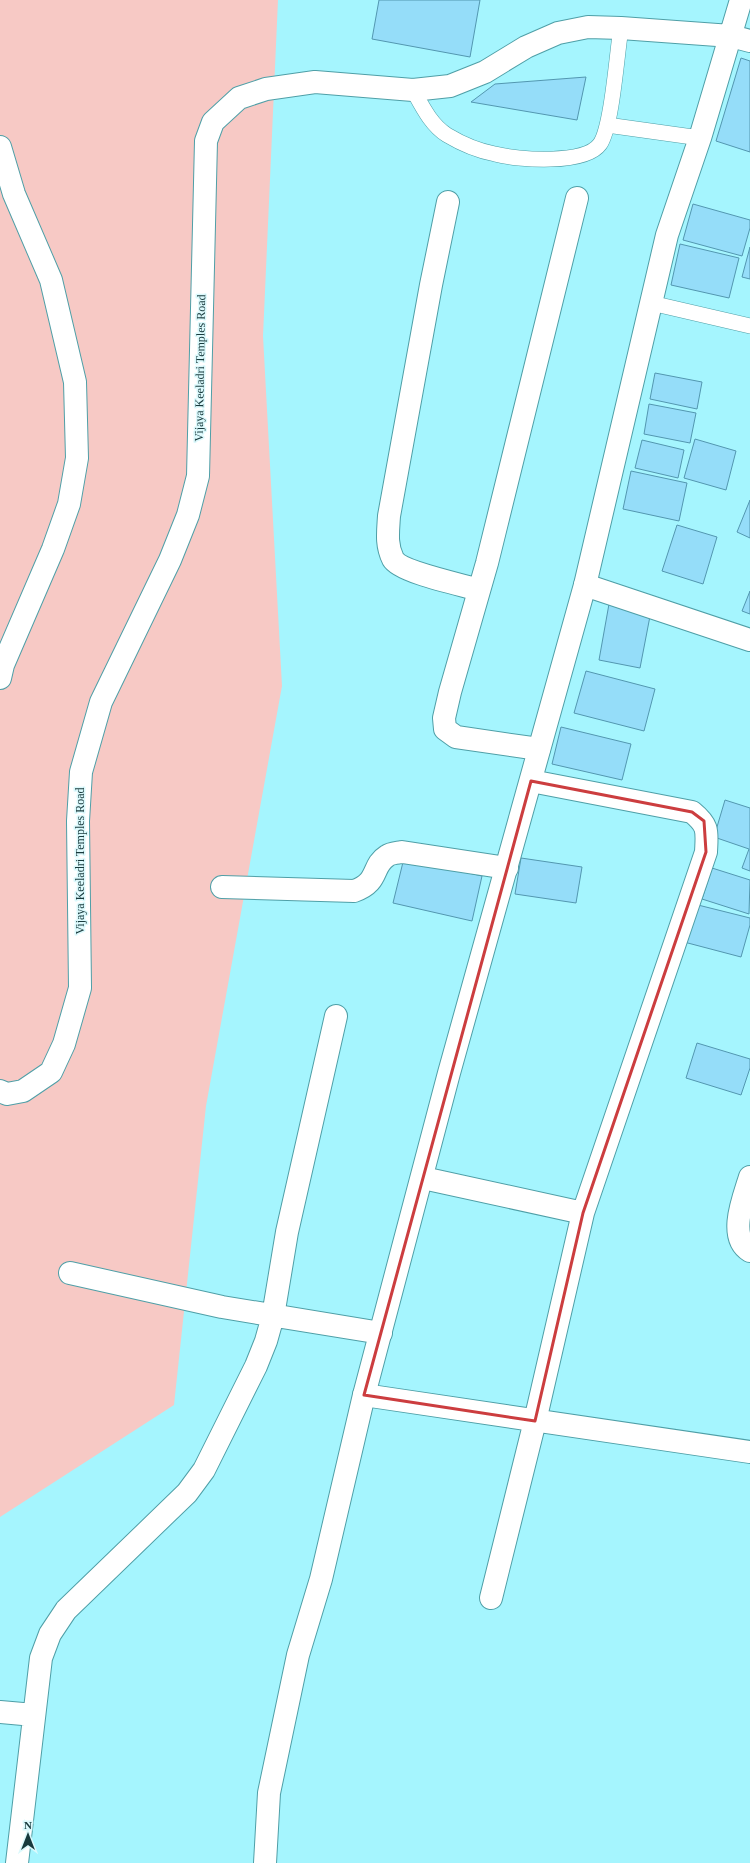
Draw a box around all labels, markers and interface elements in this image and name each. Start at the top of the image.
street label: Vijaya Keeladri Temples Road [192,294,208,442]
street label: Vijaya Keeladri Temples Road [73,787,87,935]
north arrow [8,1815,48,1855]
text: N [24,1819,32,1831]

